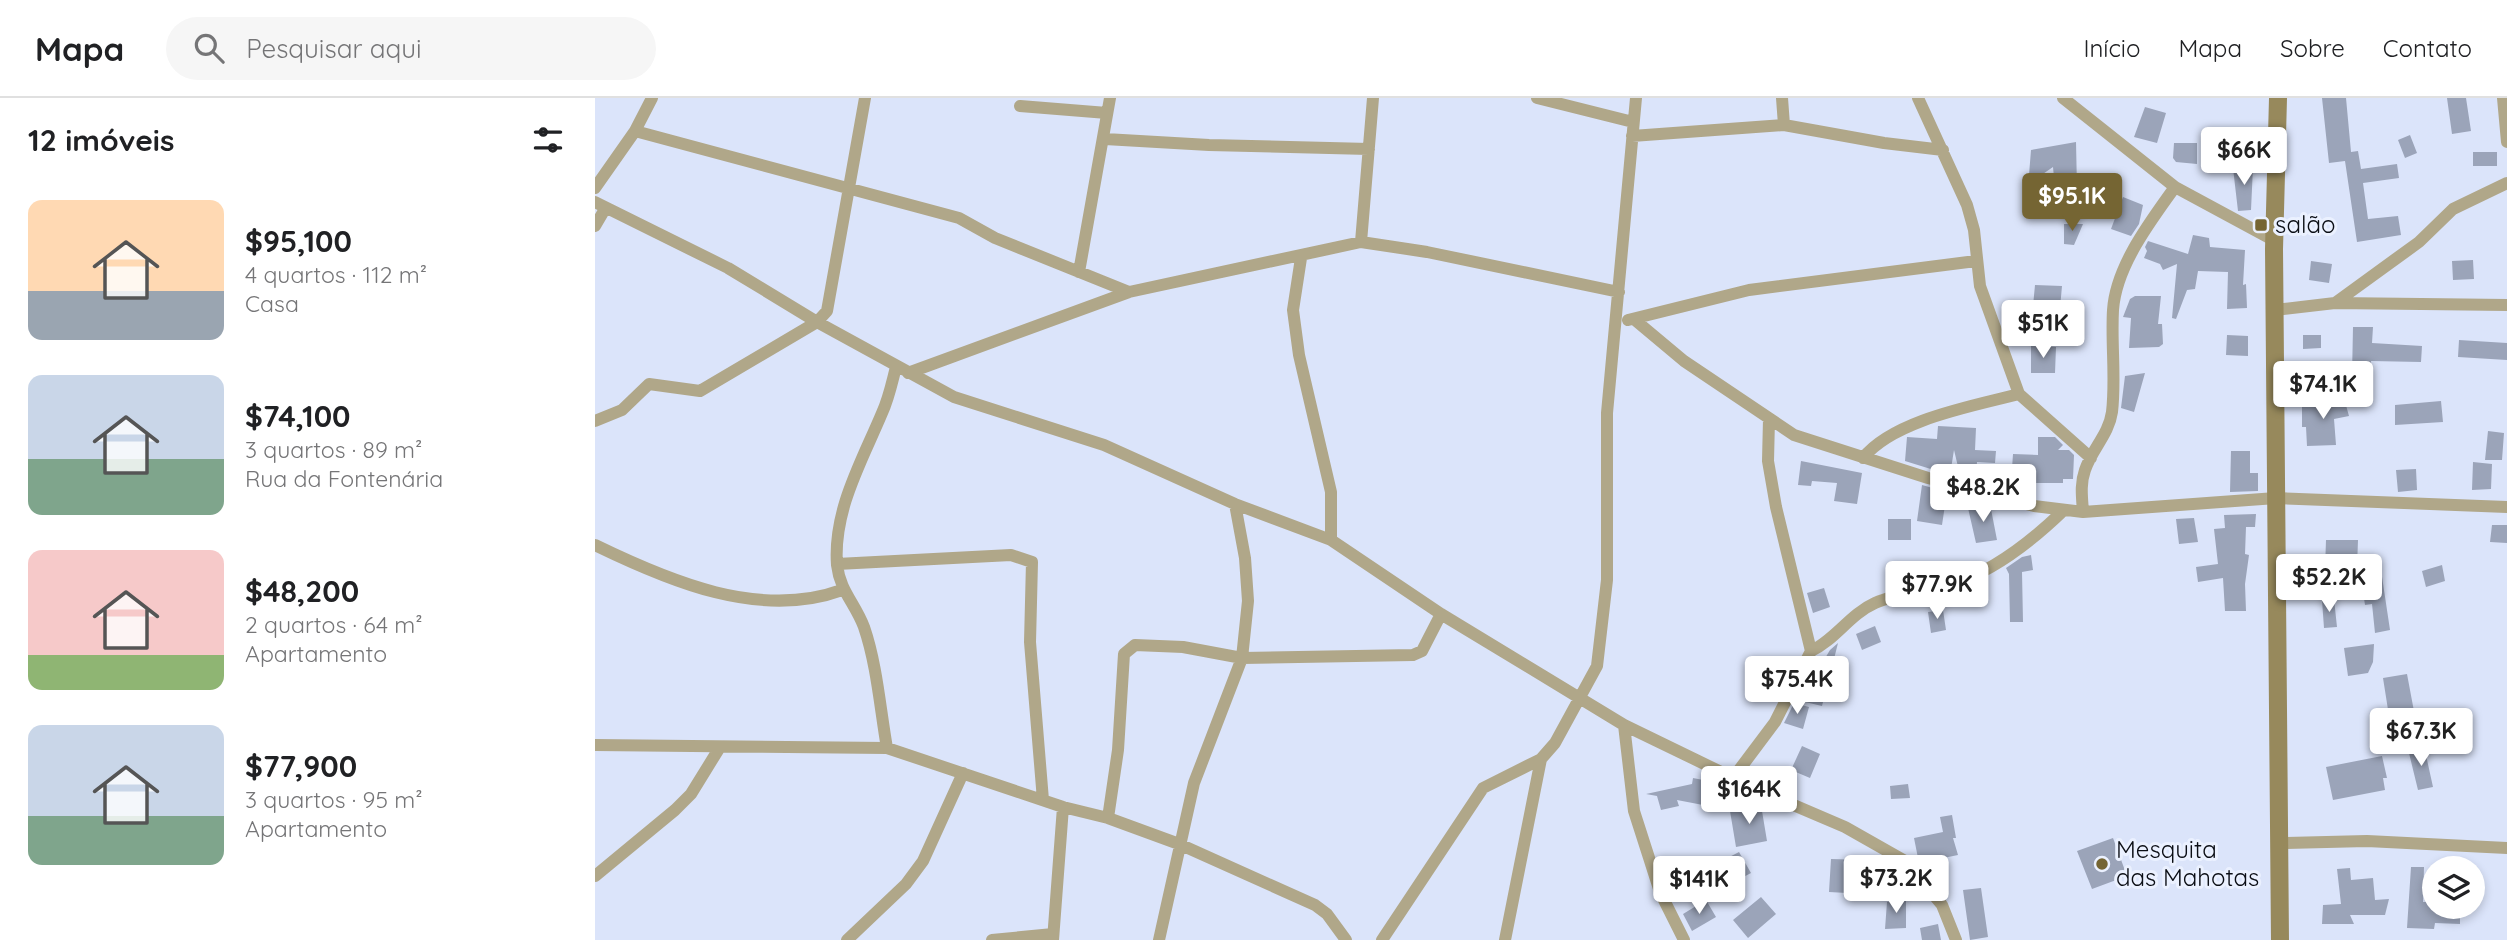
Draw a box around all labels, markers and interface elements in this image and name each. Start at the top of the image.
search box [166,17,656,80]
text: Mapa [35,28,124,69]
icon: search [190,29,228,67]
text: Pesquisar aqui [246,32,422,65]
text: Início [2083,33,2140,63]
text: Mapa [2178,33,2242,63]
text: Sobre [2280,33,2345,63]
text: Contato [2383,33,2472,63]
text: 12 imóveis [28,121,174,159]
icon: filters [529,121,567,159]
pin: $66K [2203,127,2285,187]
text: $66K [2217,135,2271,164]
pin: $95.1K [2015,174,2129,233]
text: $95.1K [2038,181,2106,210]
place label: salão [2275,209,2336,239]
marker: salão [2253,217,2269,233]
text: $95,100 [245,222,352,260]
icon: home [84,228,168,312]
text: 4 quartos · 112 m² [245,260,427,289]
text: Casa [245,289,299,318]
pin: $51K [2002,300,2084,360]
text: $51K [2018,308,2069,337]
pin: $74.1K [2266,362,2380,421]
text: $74.1K [2289,369,2357,398]
text: $74,100 [245,397,350,435]
icon: home [84,403,168,487]
text: 3 quartos · 89 m² [245,435,422,464]
text: Rua da Fontenária [245,464,443,493]
pin: $48.2K [1926,464,2040,524]
text: $48.2K [1946,472,2020,501]
pin: $52.2K [2272,554,2386,614]
pin: $77.9K [1880,561,1994,621]
text: $52.2K [2292,562,2366,591]
text: $77.9K [1901,569,1973,598]
text: $48,200 [245,572,359,610]
icon: home [84,578,168,662]
text: 2 quartos · 64 m² [245,610,423,639]
text: Apartamento [245,639,387,668]
pin: $75.4K [1740,656,1854,716]
text: $75.4K [1761,664,1833,693]
pin: $67.3K [2364,708,2478,768]
text: $67.3K [2386,716,2456,745]
text: $77,900 [245,747,357,785]
icon: home [84,753,168,837]
pin: $164K [1700,766,1798,826]
text: $164K [1717,774,1781,803]
text: 3 quartos · 95 m² [245,785,422,814]
text: Apartamento [245,814,387,843]
place label: Mesquita das Mahotas [2116,834,2259,892]
pin: $141K [1650,856,1748,916]
pin: $73.2K [1839,856,1953,915]
marker: Mesquita das Mahotas [2094,856,2110,872]
map controls [2422,856,2485,919]
button: layers [2422,856,2485,919]
text: $73.2K [1860,863,1932,892]
text: $141K [1669,864,1729,893]

